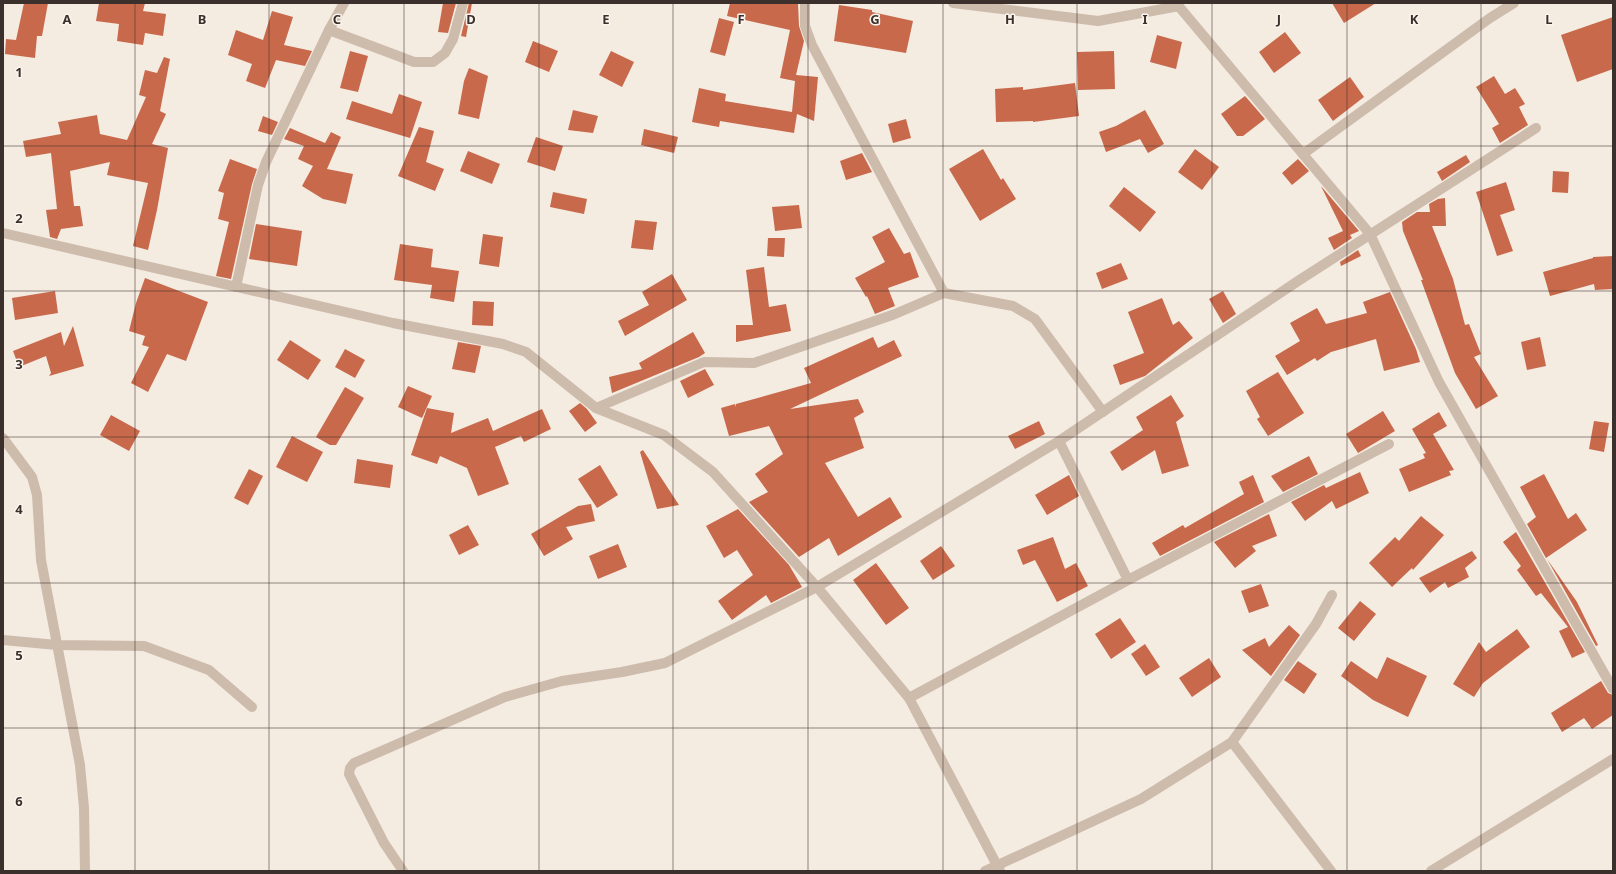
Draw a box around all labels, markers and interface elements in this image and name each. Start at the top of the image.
text: A [63,10,72,28]
text: B [198,10,206,28]
text: C [333,10,341,28]
text: D [466,10,476,28]
text: E [602,10,610,28]
text: F [737,10,745,28]
text: G [870,10,880,28]
text: H [1005,10,1015,28]
text: I [1142,10,1148,28]
text: J [1276,10,1281,28]
text: K [1410,10,1419,28]
text: L [1545,10,1553,28]
text: 1 [15,63,23,81]
text: 2 [15,209,23,227]
text: 3 [15,355,23,373]
text: 4 [15,500,23,518]
text: 5 [15,646,23,664]
text: 6 [15,792,23,810]

